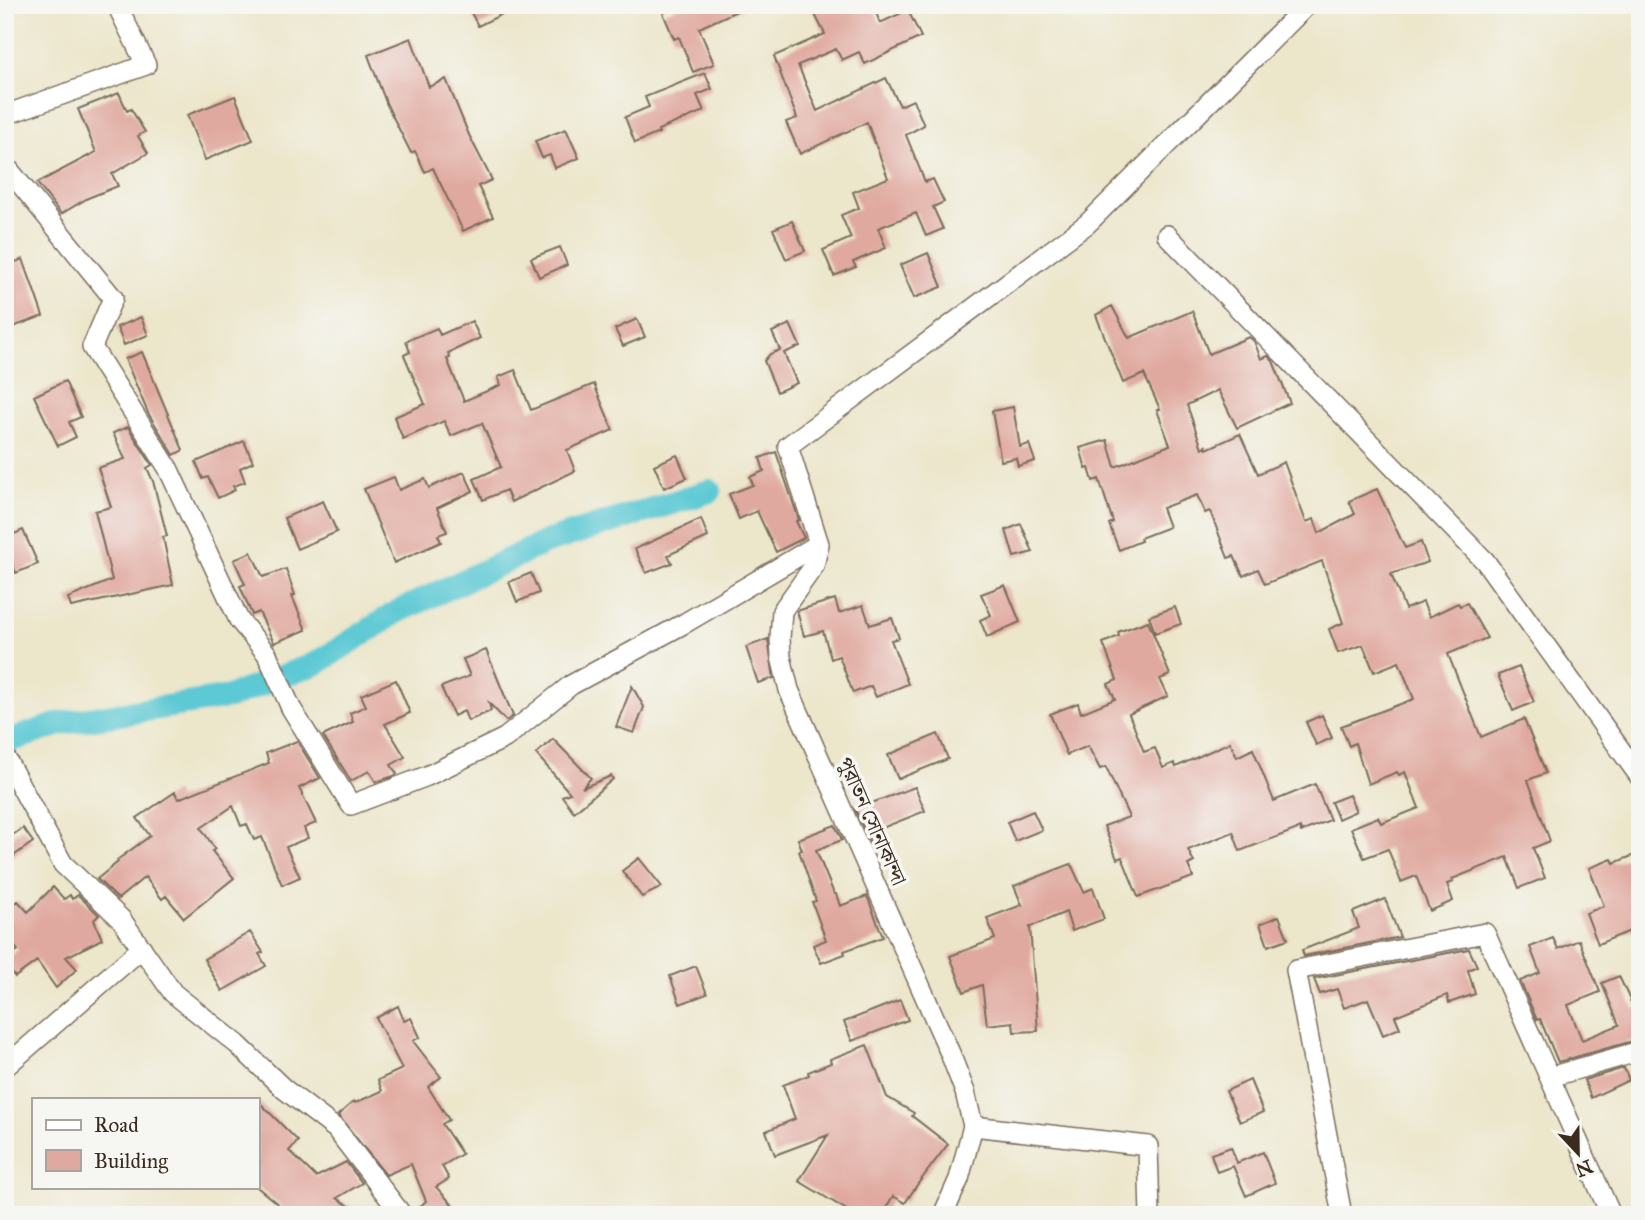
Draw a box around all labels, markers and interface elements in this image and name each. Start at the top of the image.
street label: পুরাতন সোনাকান্দা [832,753,912,889]
legend [32,1098,259,1188]
text: Road [94,1112,139,1138]
north arrow [1544,1118,1614,1188]
text: Building [94,1148,168,1174]
text: N [1572,1155,1596,1182]

